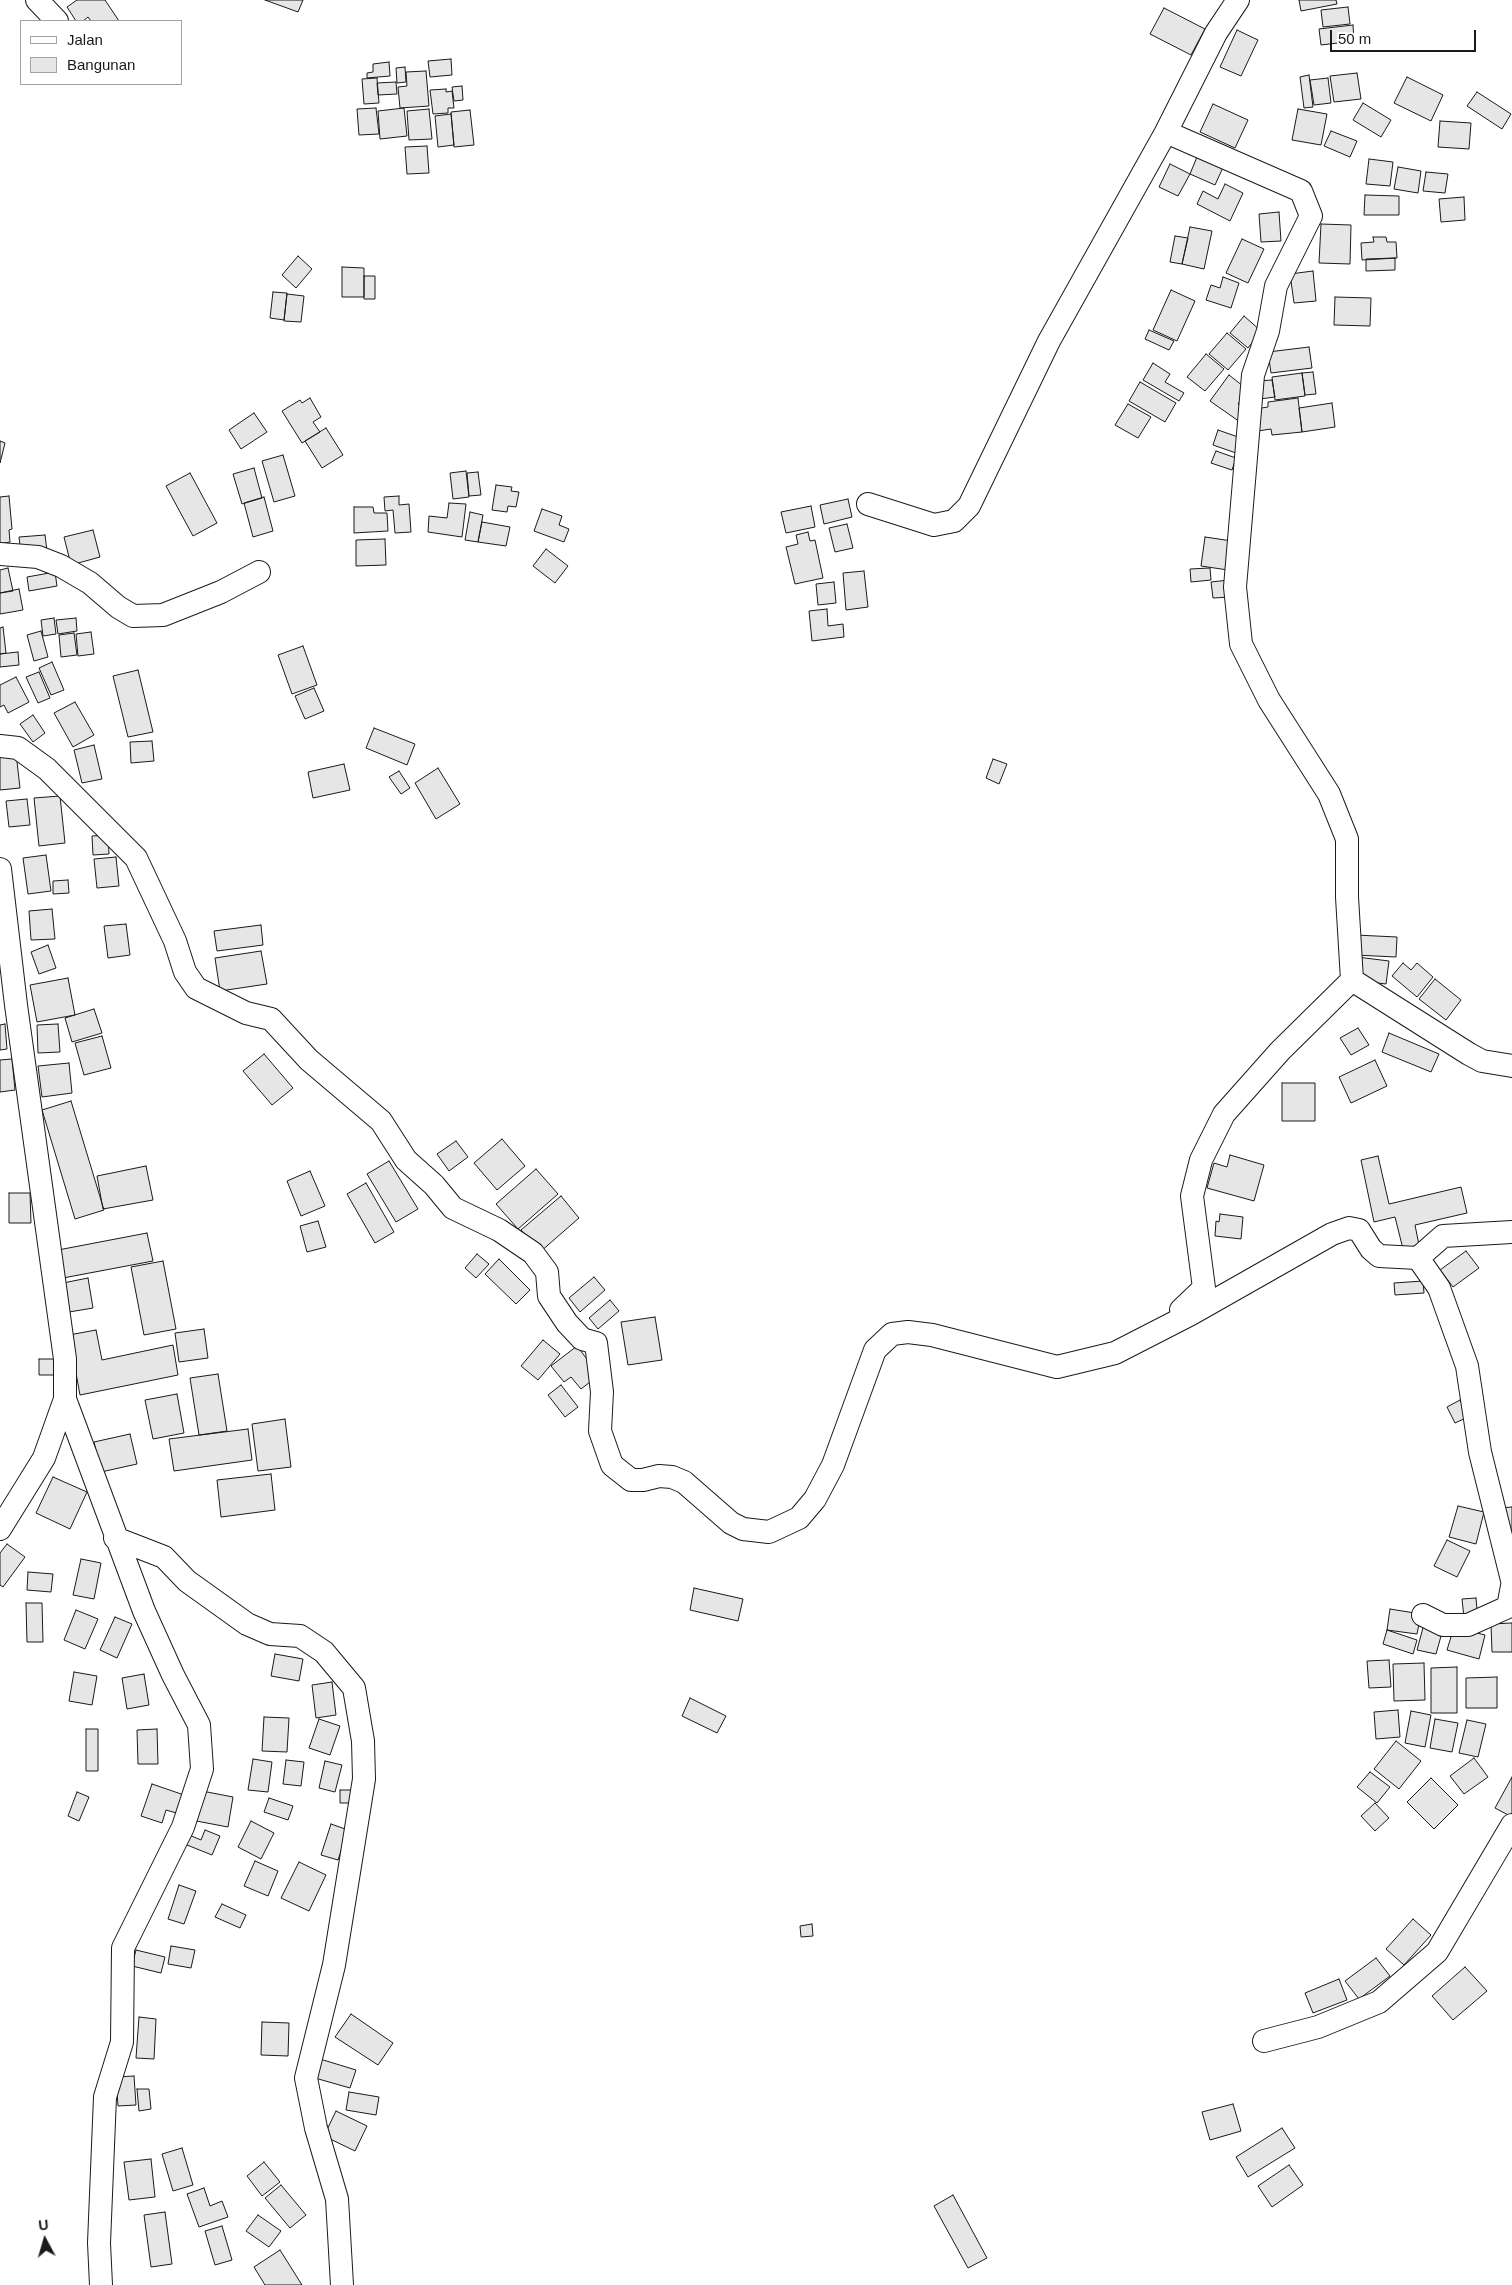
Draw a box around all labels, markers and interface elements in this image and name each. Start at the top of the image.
legend [20,20,182,85]
scale bar [1332,20,1478,52]
text: 50 m [1338,30,1371,47]
text: Jalan [67,31,103,48]
text: Bangunan [67,56,135,73]
north arrow [20,2215,70,2265]
text: U [38,2217,49,2234]

